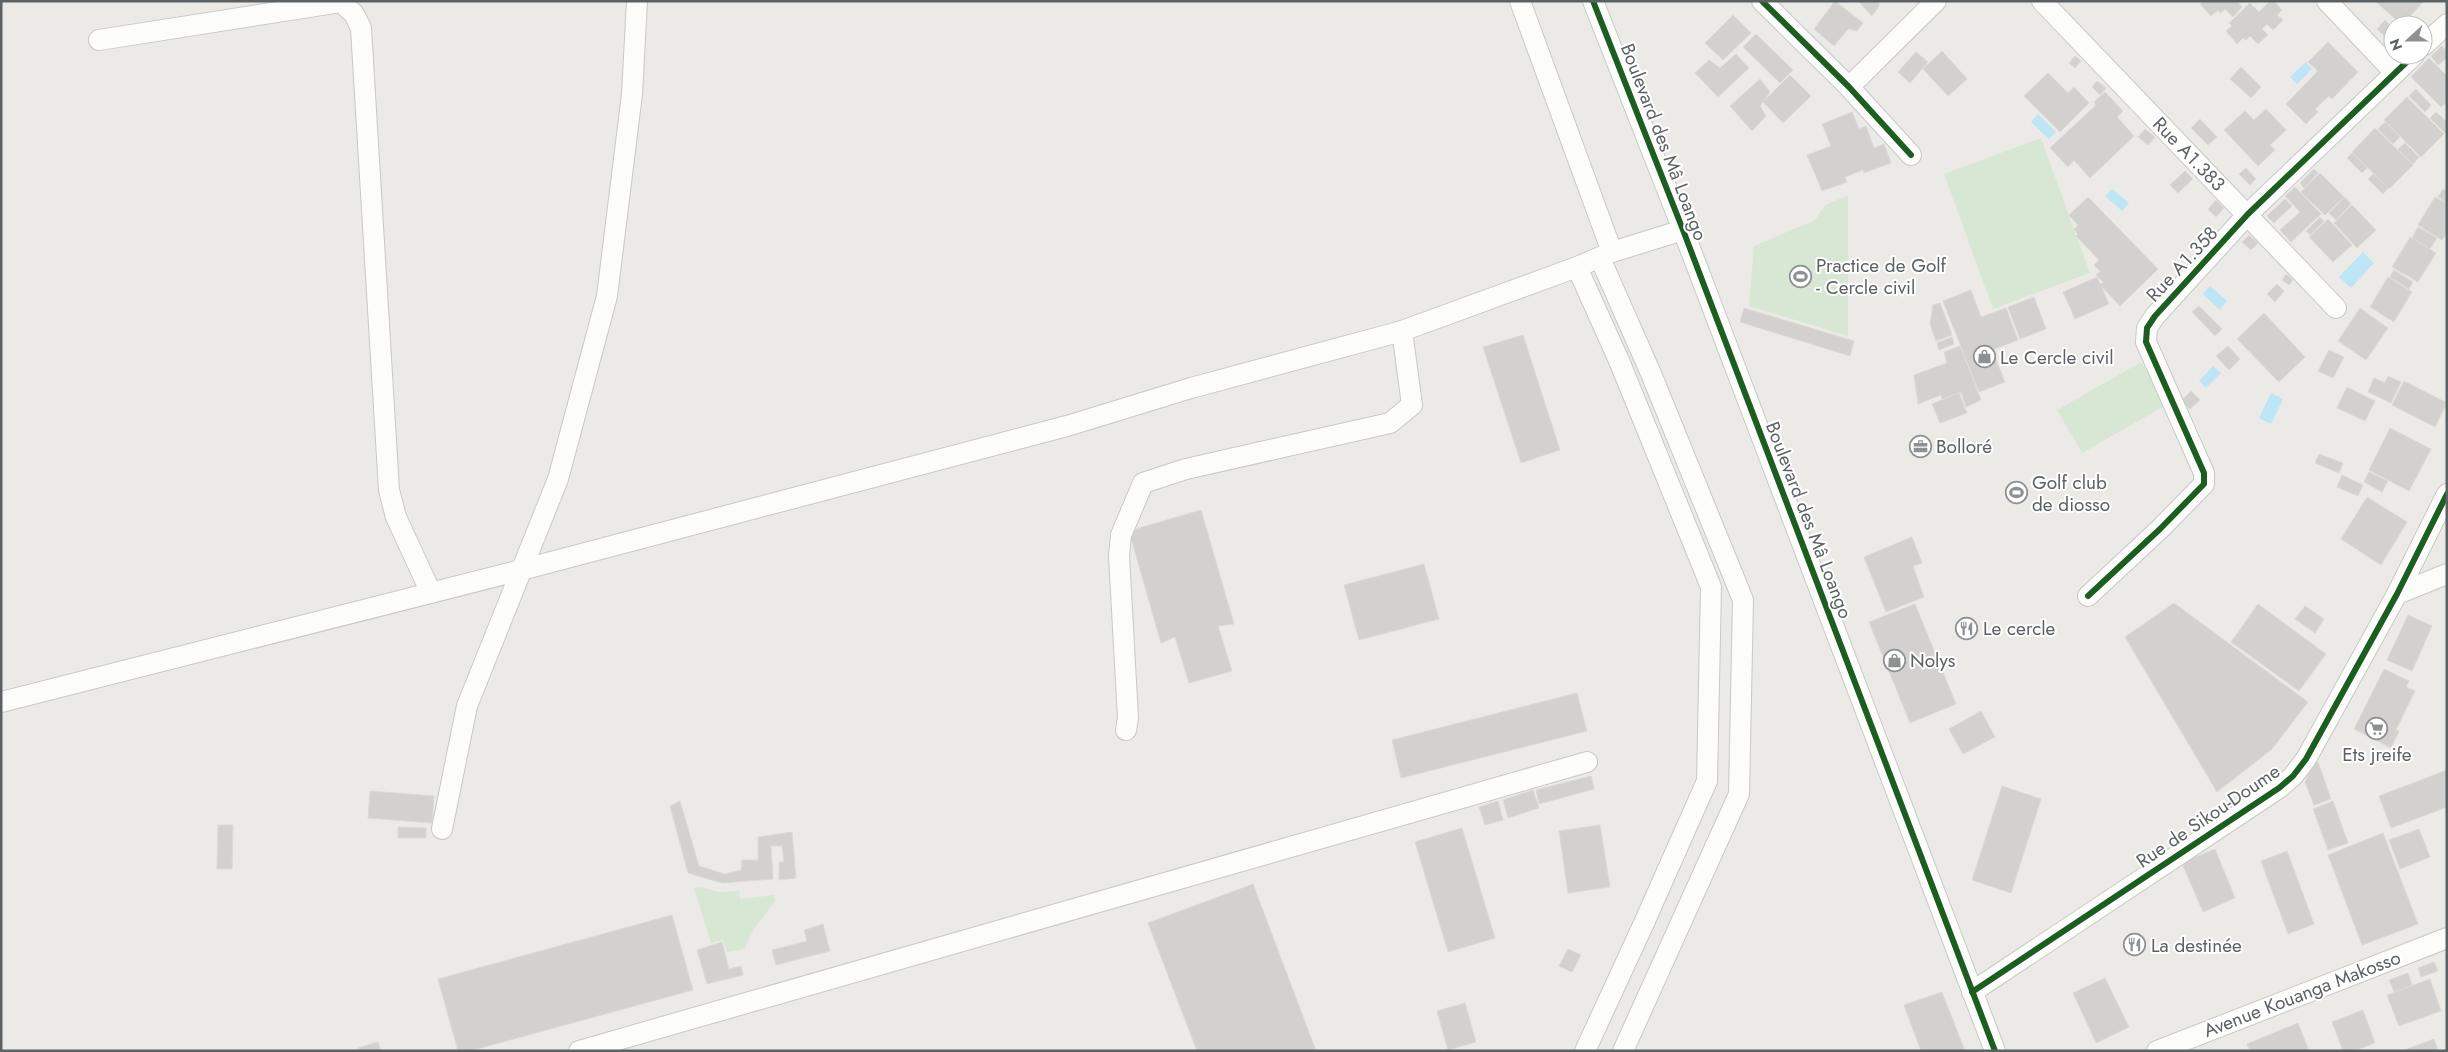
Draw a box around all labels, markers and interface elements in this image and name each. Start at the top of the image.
north arrow [2383,15,2433,65]
text: N [2385,36,2407,53]
street label: Boulevard des Mâ Loango [1614,40,1714,244]
street label: Rue A1.383 [2147,111,2231,197]
street label: Rue A1.358 [2140,220,2224,308]
place label: Practice de Golf - Cercle civil [1816,252,1947,301]
sports icon: Practice de Golf - Cercle civil [1788,264,1812,288]
place label: Le Cercle civil [2000,344,2114,371]
shop icon: Le Cercle civil [1972,345,1996,369]
street label: Boulevard des Mâ Loango [1759,418,1859,622]
place label: Bolloré [1936,433,1992,460]
office icon: Bolloré [1908,434,1932,458]
place label: Golf club de diosso [2032,469,2110,518]
sports icon: Golf club de diosso [2004,481,2028,505]
place label: Le cercle [1983,615,2056,642]
restaurant icon: Le cercle [1955,616,1979,640]
place label: Nolys [1910,647,1956,674]
shop icon: Nolys [1882,648,1906,672]
supermarket icon: Ets jreife [2365,716,2389,740]
place label: Ets jreife [2342,741,2412,768]
street label: Rue de Sikou-Doume [2131,758,2285,874]
place label: La destinée [2151,932,2242,959]
restaurant icon: La destinée [2123,933,2147,957]
street label: Avenue Kouanga Makosso [2200,944,2404,1044]

